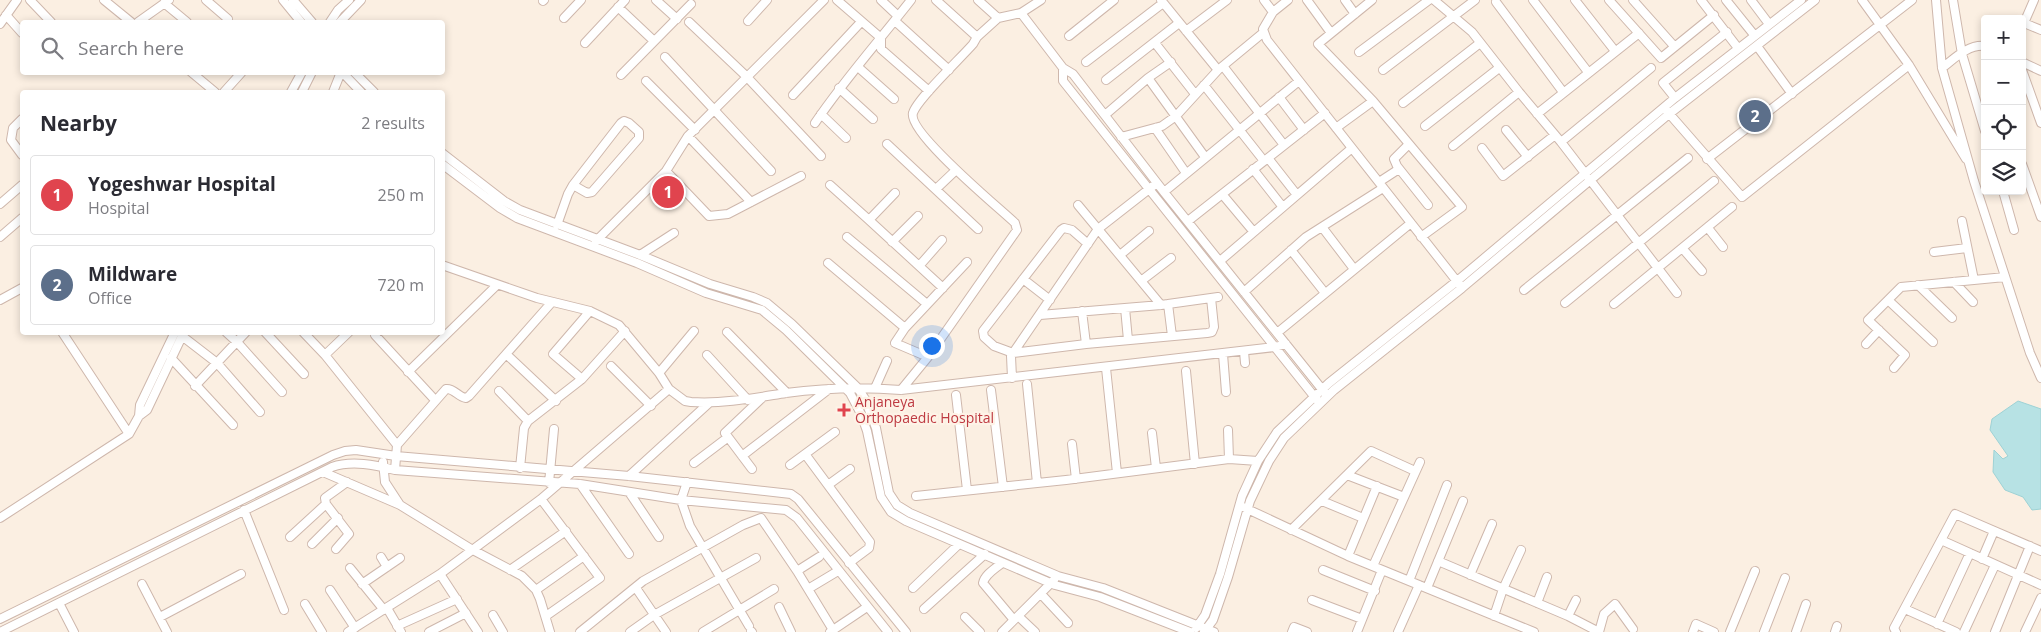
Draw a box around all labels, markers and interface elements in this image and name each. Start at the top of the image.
map controls [1981,15,2026,195]
button: + [1981,15,2026,60]
search box [20,20,445,75]
icon: search [38,34,66,62]
text: Search here [78,35,184,61]
button: − [1981,60,2026,105]
pin: 2 [1739,97,1771,135]
button: locate [1981,105,2026,150]
text: Nearby [40,109,117,137]
text: 2 results [361,112,425,134]
button: layers [1981,150,2026,195]
text: Yogeshwar Hospital [88,171,276,197]
pin: 1 [652,173,684,211]
text: 1 [52,184,62,206]
text: 250 m [378,184,424,206]
text: Hospital [88,197,150,219]
text: Mildware [88,261,177,287]
text: 2 [52,274,62,296]
text: 720 m [378,274,424,296]
text: Office [88,287,132,309]
your location [919,333,945,359]
place label: Anjaneya Orthopaedic Hospital [855,392,994,427]
marker: Anjaneya Orthopaedic Hospital [837,403,851,417]

